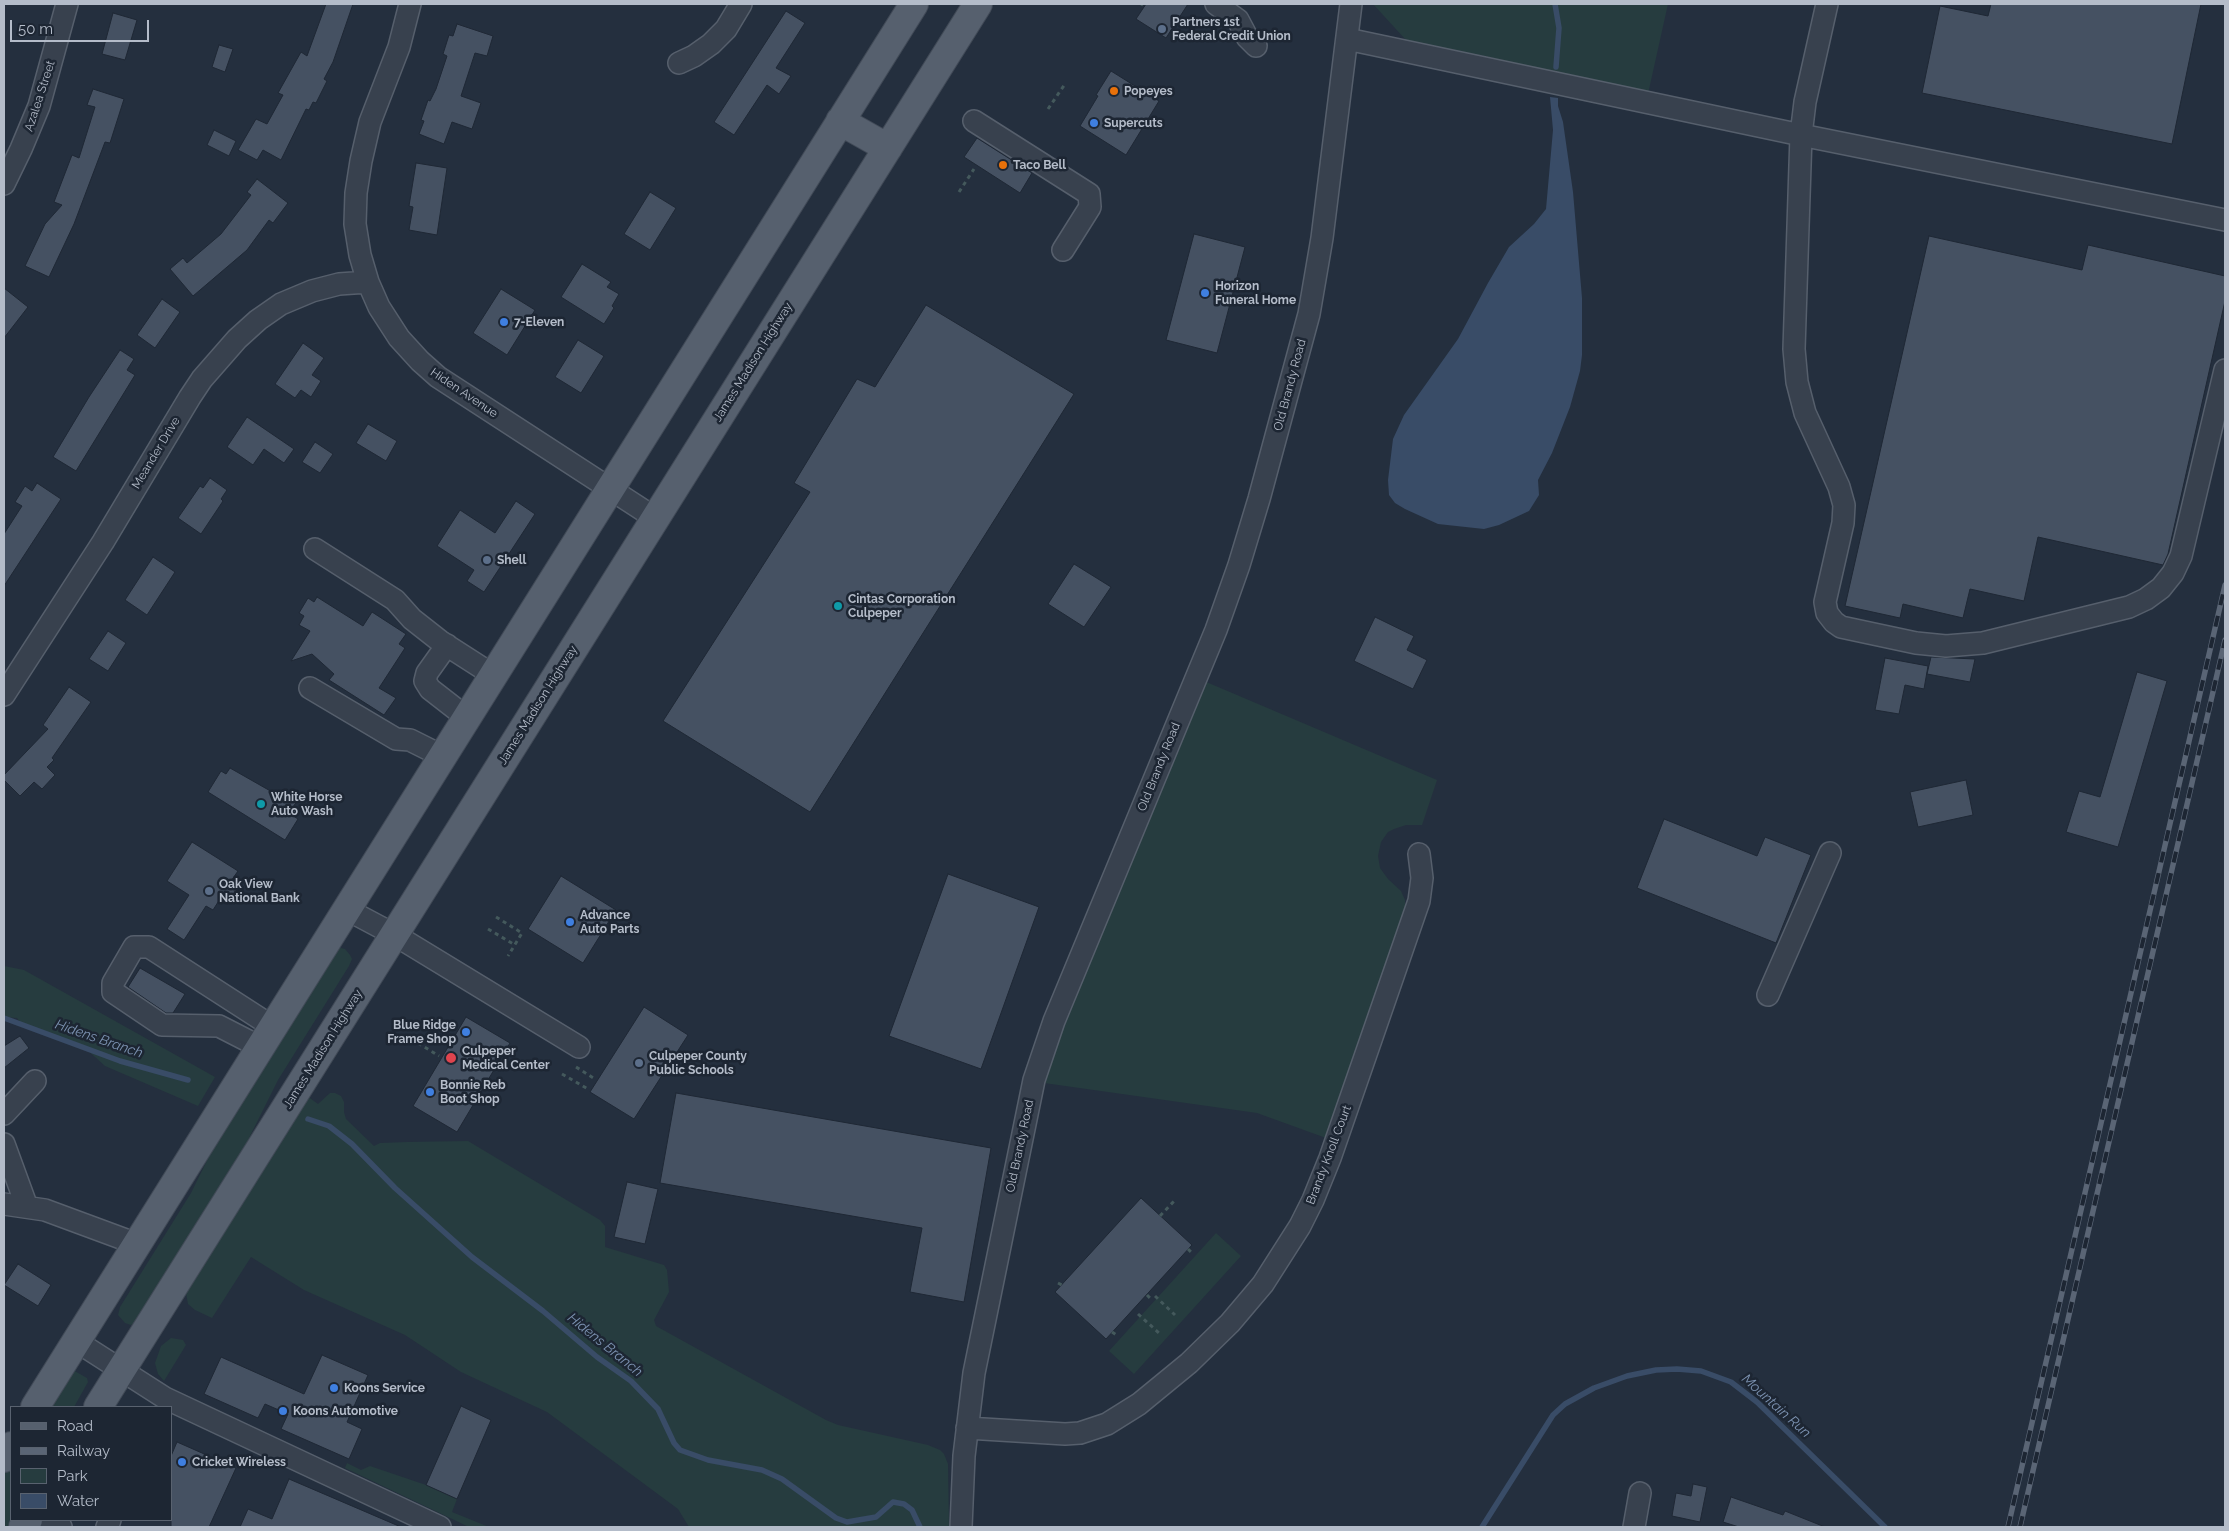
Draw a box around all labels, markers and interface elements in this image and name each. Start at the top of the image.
scale bar [12,10,151,42]
place label: Partners 1st Federal Credit Union [1172,15,1291,43]
text: 50 m [18,20,53,38]
marker: Partners 1st Federal Credit Union [1156,23,1168,35]
street label: Azalea Street [22,59,58,133]
place label: Popeyes [1124,84,1173,98]
marker: Popeyes [1108,85,1120,97]
place label: Supercuts [1104,116,1163,130]
marker: Supercuts [1088,117,1100,129]
place label: Taco Bell [1013,158,1066,172]
marker: Taco Bell [997,159,1009,171]
place label: Horizon Funeral Home [1215,279,1296,307]
marker: Horizon Funeral Home [1199,287,1211,299]
street label: James Madison Highway [710,300,796,424]
place label: 7-Eleven [514,315,564,329]
marker: 7-Eleven [498,316,510,328]
street label: Old Brandy Road [1271,338,1309,432]
street label: Hiden Avenue [428,365,500,421]
street label: Meander Drive [129,414,183,492]
place label: Shell [497,553,526,567]
marker: Shell [481,554,493,566]
place label: Cintas Corporation Culpeper [848,592,955,620]
marker: Cintas Corporation Culpeper [832,600,844,612]
street label: James Madison Highway [495,643,581,767]
street label: Old Brandy Road [1135,721,1183,813]
place label: White Horse Auto Wash [271,790,342,818]
marker: White Horse Auto Wash [255,798,267,810]
place label: Oak View National Bank [219,877,300,905]
marker: Oak View National Bank [203,885,215,897]
place label: Advance Auto Parts [580,908,639,936]
marker: Advance Auto Parts [564,916,576,928]
street label: James Madison Highway [280,987,366,1111]
water label: Hidens Branch [53,1016,145,1062]
place label: Blue Ridge Frame Shop [387,1018,456,1046]
marker: Blue Ridge Frame Shop [460,1026,472,1038]
place label: Culpeper Medical Center [462,1044,550,1072]
place label: Culpeper County Public Schools [649,1049,747,1077]
marker: Culpeper Medical Center [444,1051,458,1065]
marker: Culpeper County Public Schools [633,1057,645,1069]
place label: Bonnie Reb Boot Shop [440,1078,506,1106]
marker: Bonnie Reb Boot Shop [424,1086,436,1098]
street label: Old Brandy Road [1003,1098,1037,1194]
street label: Brandy Knoll Court [1303,1103,1355,1207]
water label: Hidens Branch [564,1310,646,1380]
water label: Mountain Run [1738,1371,1814,1441]
place label: Koons Service [344,1381,425,1395]
marker: Koons Service [328,1382,340,1394]
place label: Koons Automotive [293,1404,398,1418]
marker: Koons Automotive [277,1405,289,1417]
legend [10,1406,172,1521]
text: Road [57,1417,93,1435]
text: Railway [57,1442,110,1460]
place label: Cricket Wireless [192,1455,286,1469]
marker: Cricket Wireless [176,1456,188,1468]
text: Park [57,1467,88,1485]
text: Water [57,1492,99,1510]

